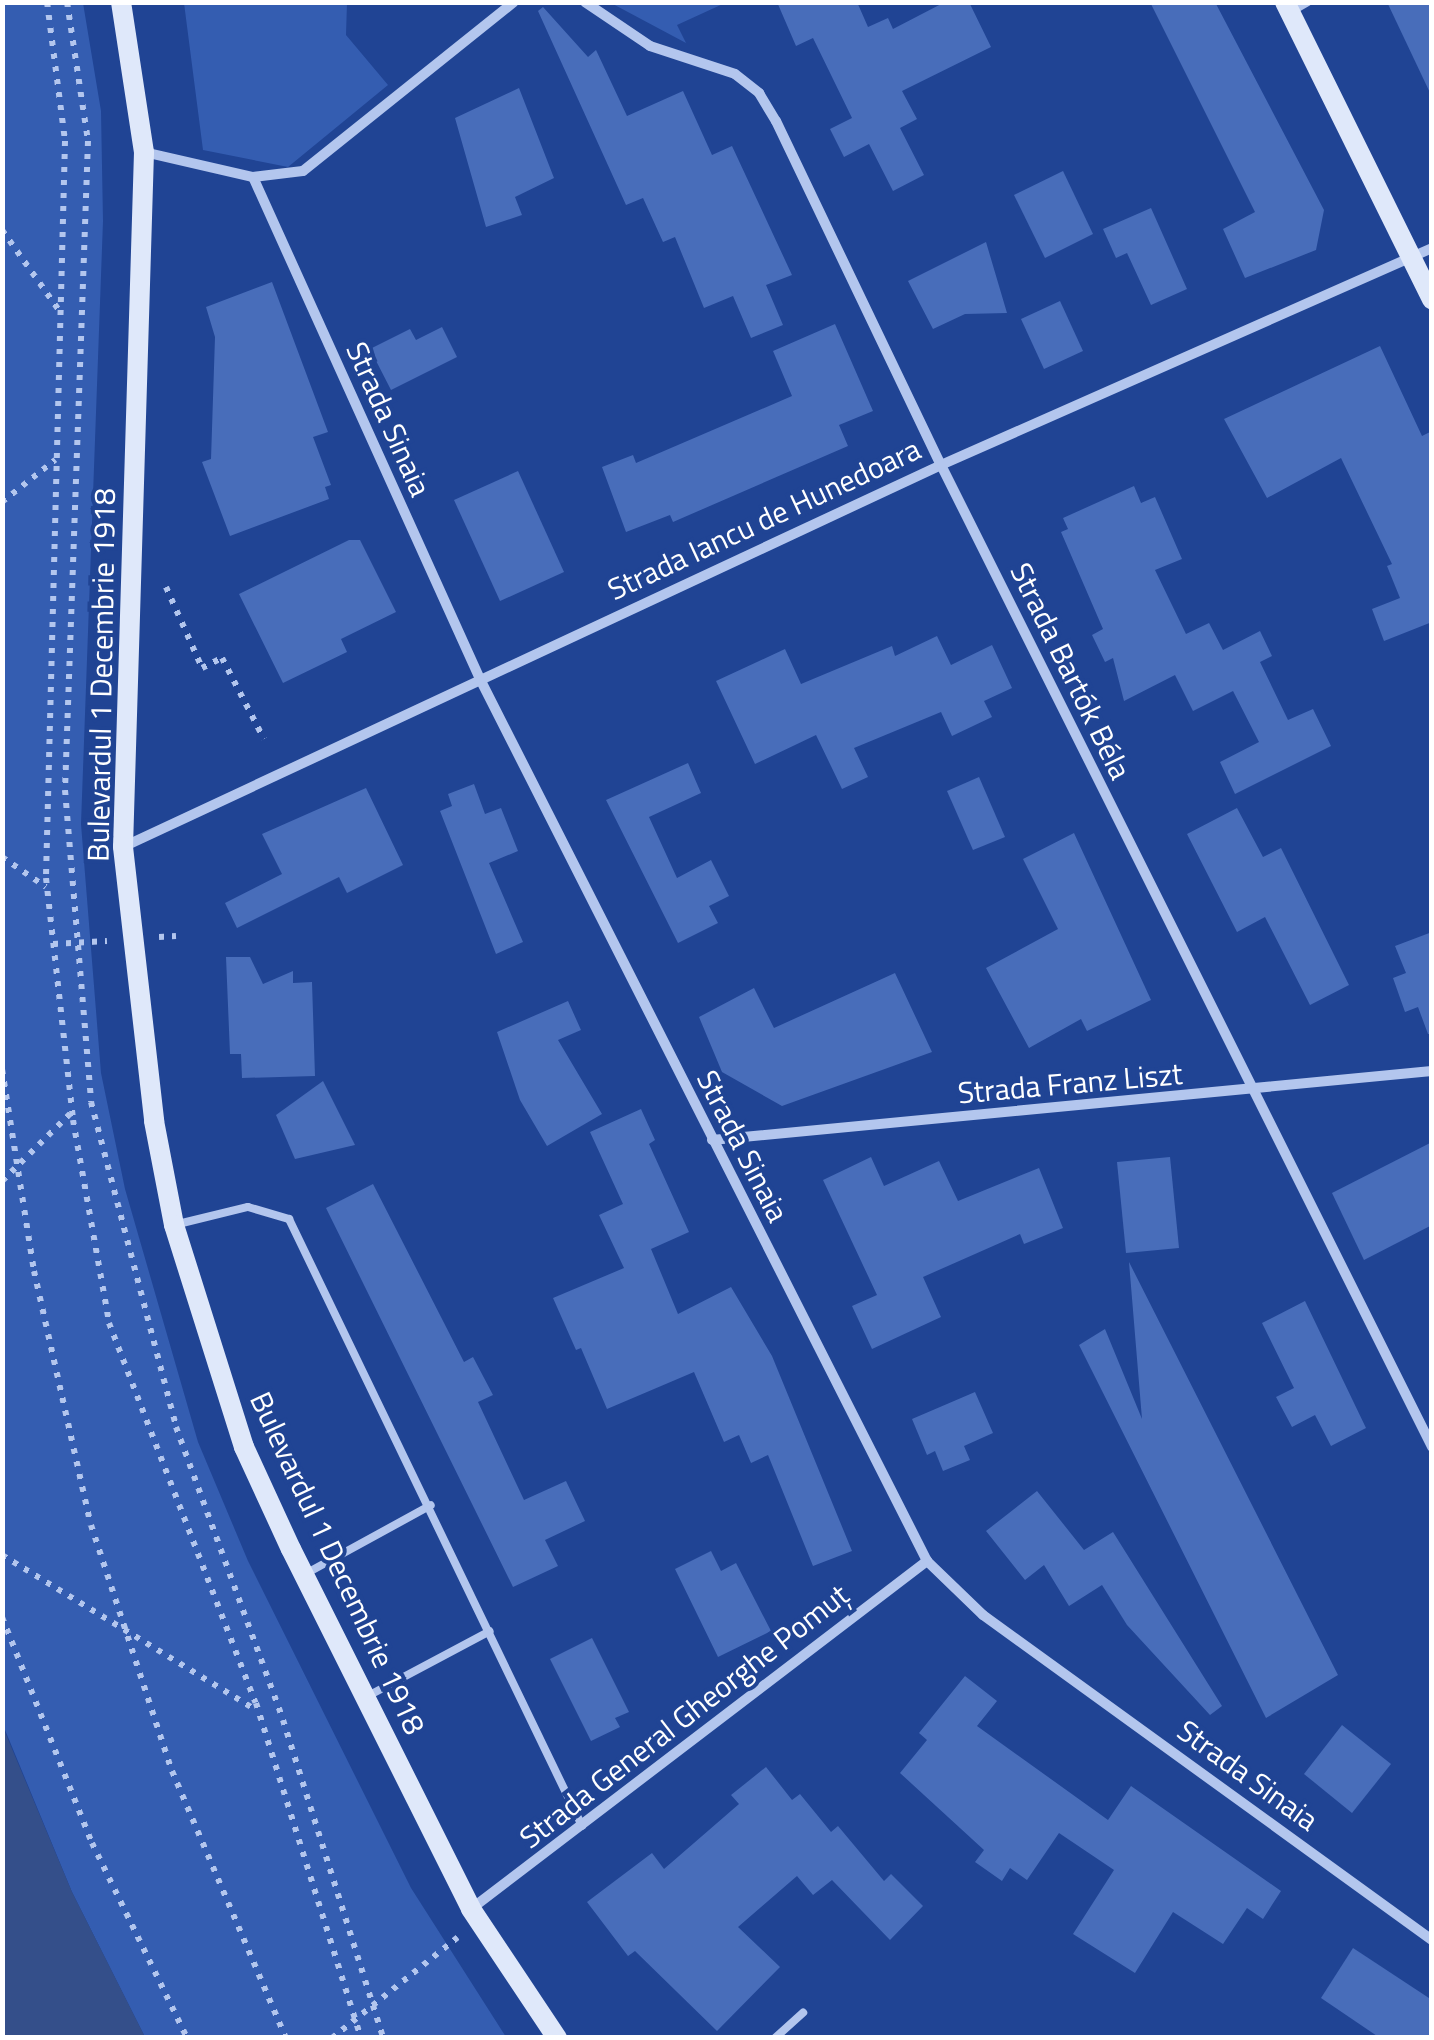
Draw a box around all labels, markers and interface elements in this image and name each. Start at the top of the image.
street label: Strada Sinaia [339,336,439,502]
street label: Strada Iancu de Hunedoara [602,431,926,607]
street label: Bulevardul 1 Decembrie 1918 [80,488,122,862]
street label: Strada Bartók Béla [1003,557,1139,785]
street label: Strada Franz Liszt [956,1055,1184,1111]
street label: Strada Sinaia [690,1064,796,1228]
street label: Bulevardul 1 Decembrie 1918 [243,1386,433,1740]
street label: Strada General Gheorghe Pomuț [512,1576,856,1856]
street label: Strada Sinaia [1171,1712,1325,1838]

